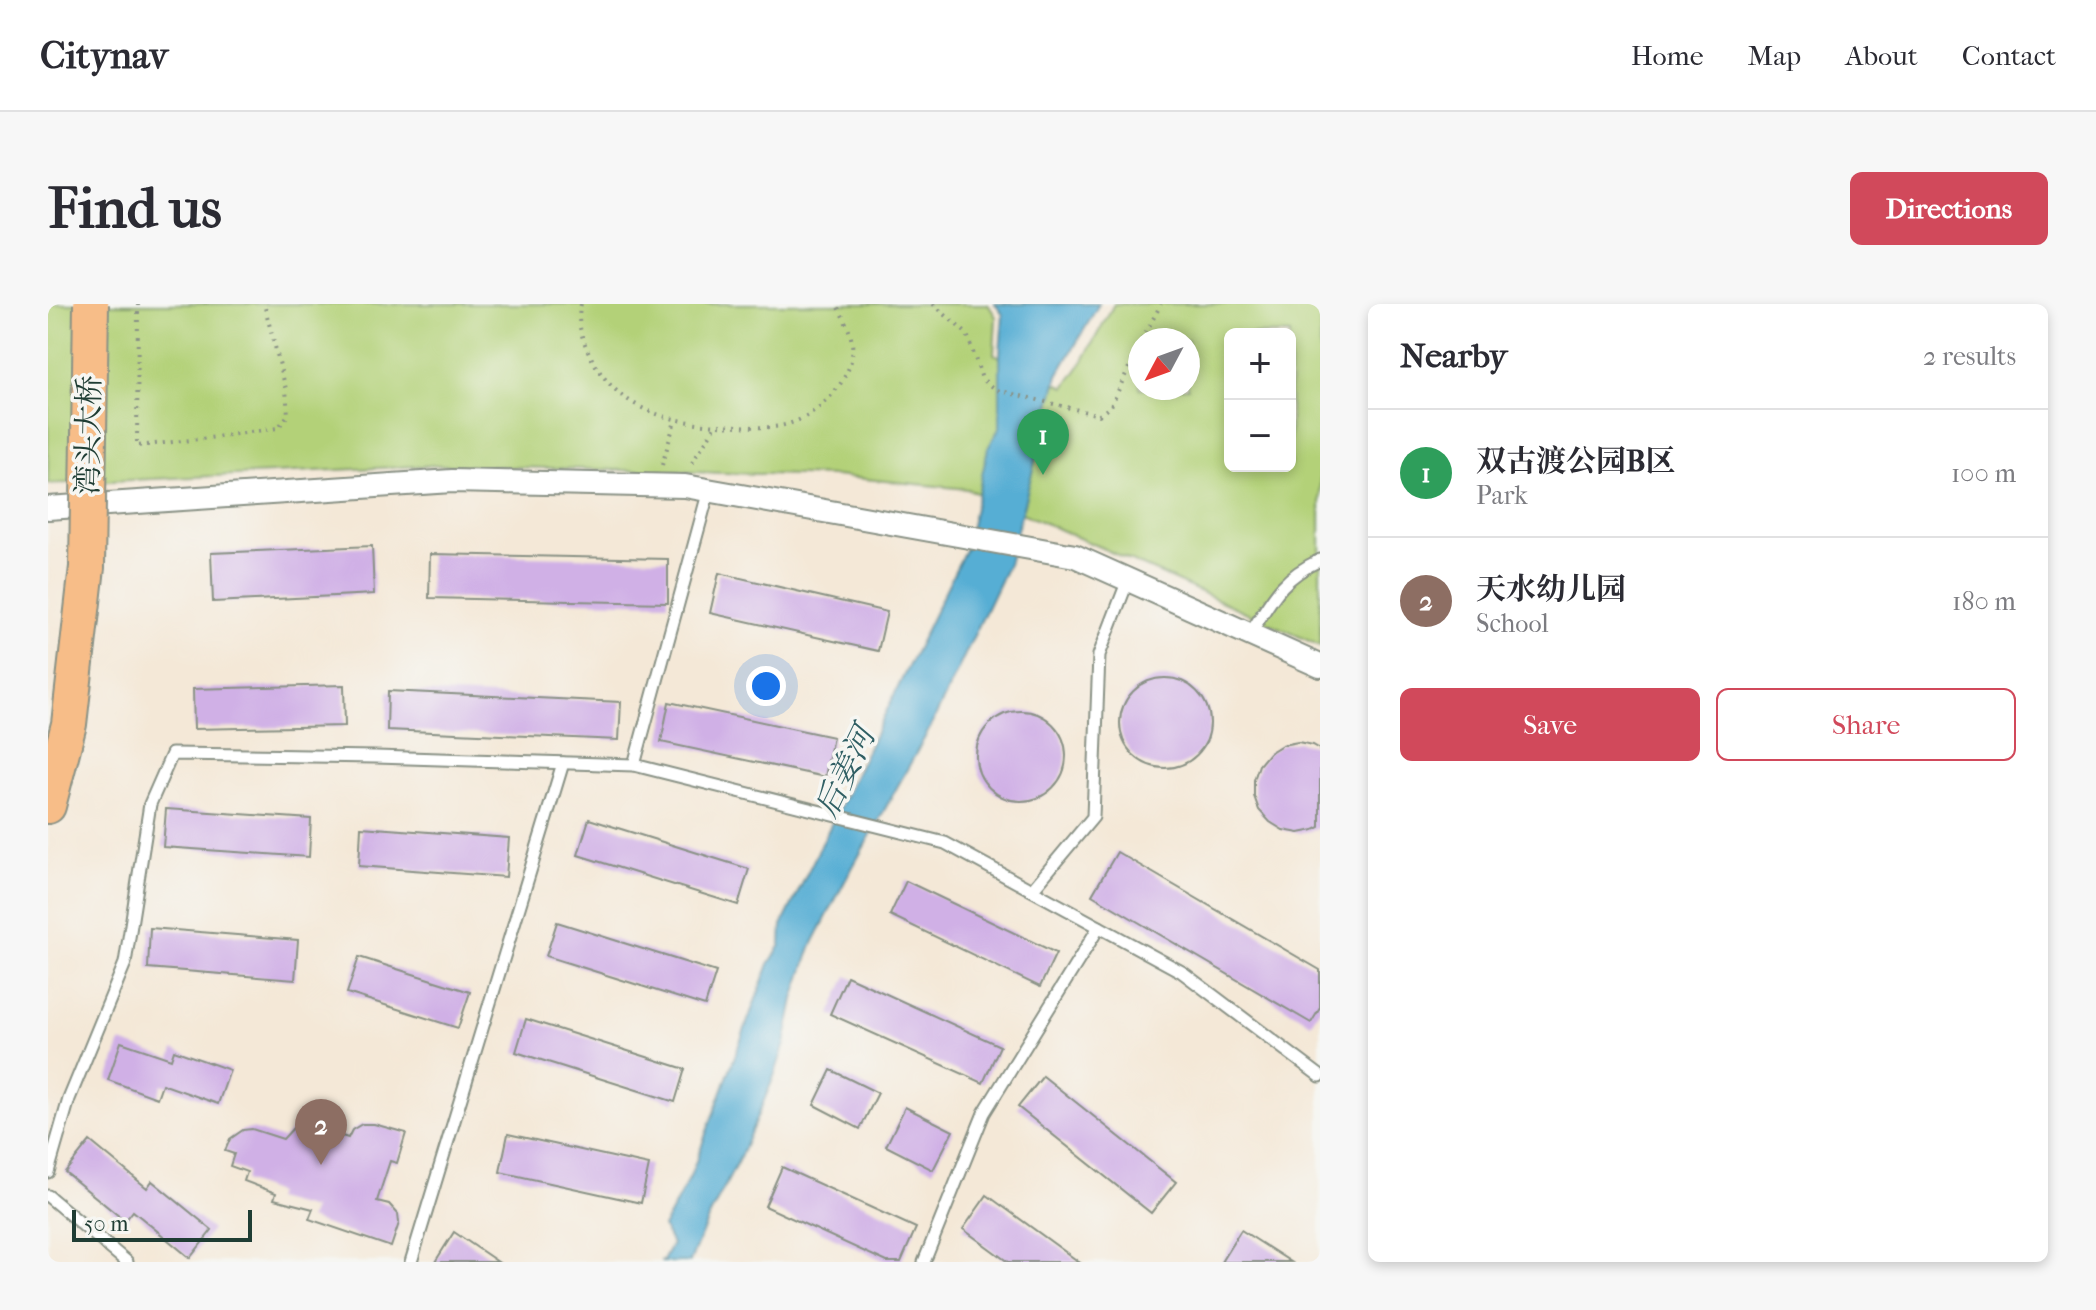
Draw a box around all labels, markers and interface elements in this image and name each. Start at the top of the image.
text: Citynav [40,33,168,78]
text: Home [1631,39,1704,72]
text: Map [1748,39,1801,72]
text: About [1845,39,1918,72]
text: Contact [1962,39,2056,72]
button: Directions [1850,172,2048,245]
text: Find us [48,176,222,241]
north arrow [1128,328,1200,400]
map controls [1224,328,1296,472]
button: + [1224,328,1296,400]
text: Nearby [1400,336,1507,376]
text: 2 results [1923,341,2016,372]
street label: 湾头大桥 [70,375,108,495]
button: − [1224,400,1296,472]
pin: 1 [1017,409,1069,475]
text: 双古渡公园B区 [1476,444,1676,479]
text: 1 [1421,458,1431,489]
text: 100 m [1951,458,2016,489]
text: Park [1476,480,1528,511]
text: 天水幼儿园 [1476,572,1626,607]
text: 2 [1419,586,1433,617]
text: 180 m [1952,586,2016,617]
text: School [1476,608,1549,639]
your location [746,666,786,706]
button: Save [1400,688,1700,761]
button: Share [1716,688,2016,761]
water label: 后姜河 [807,716,885,823]
pin: 2 [295,1099,347,1165]
scale bar [72,1206,252,1242]
text: 50 m [84,1211,129,1237]

